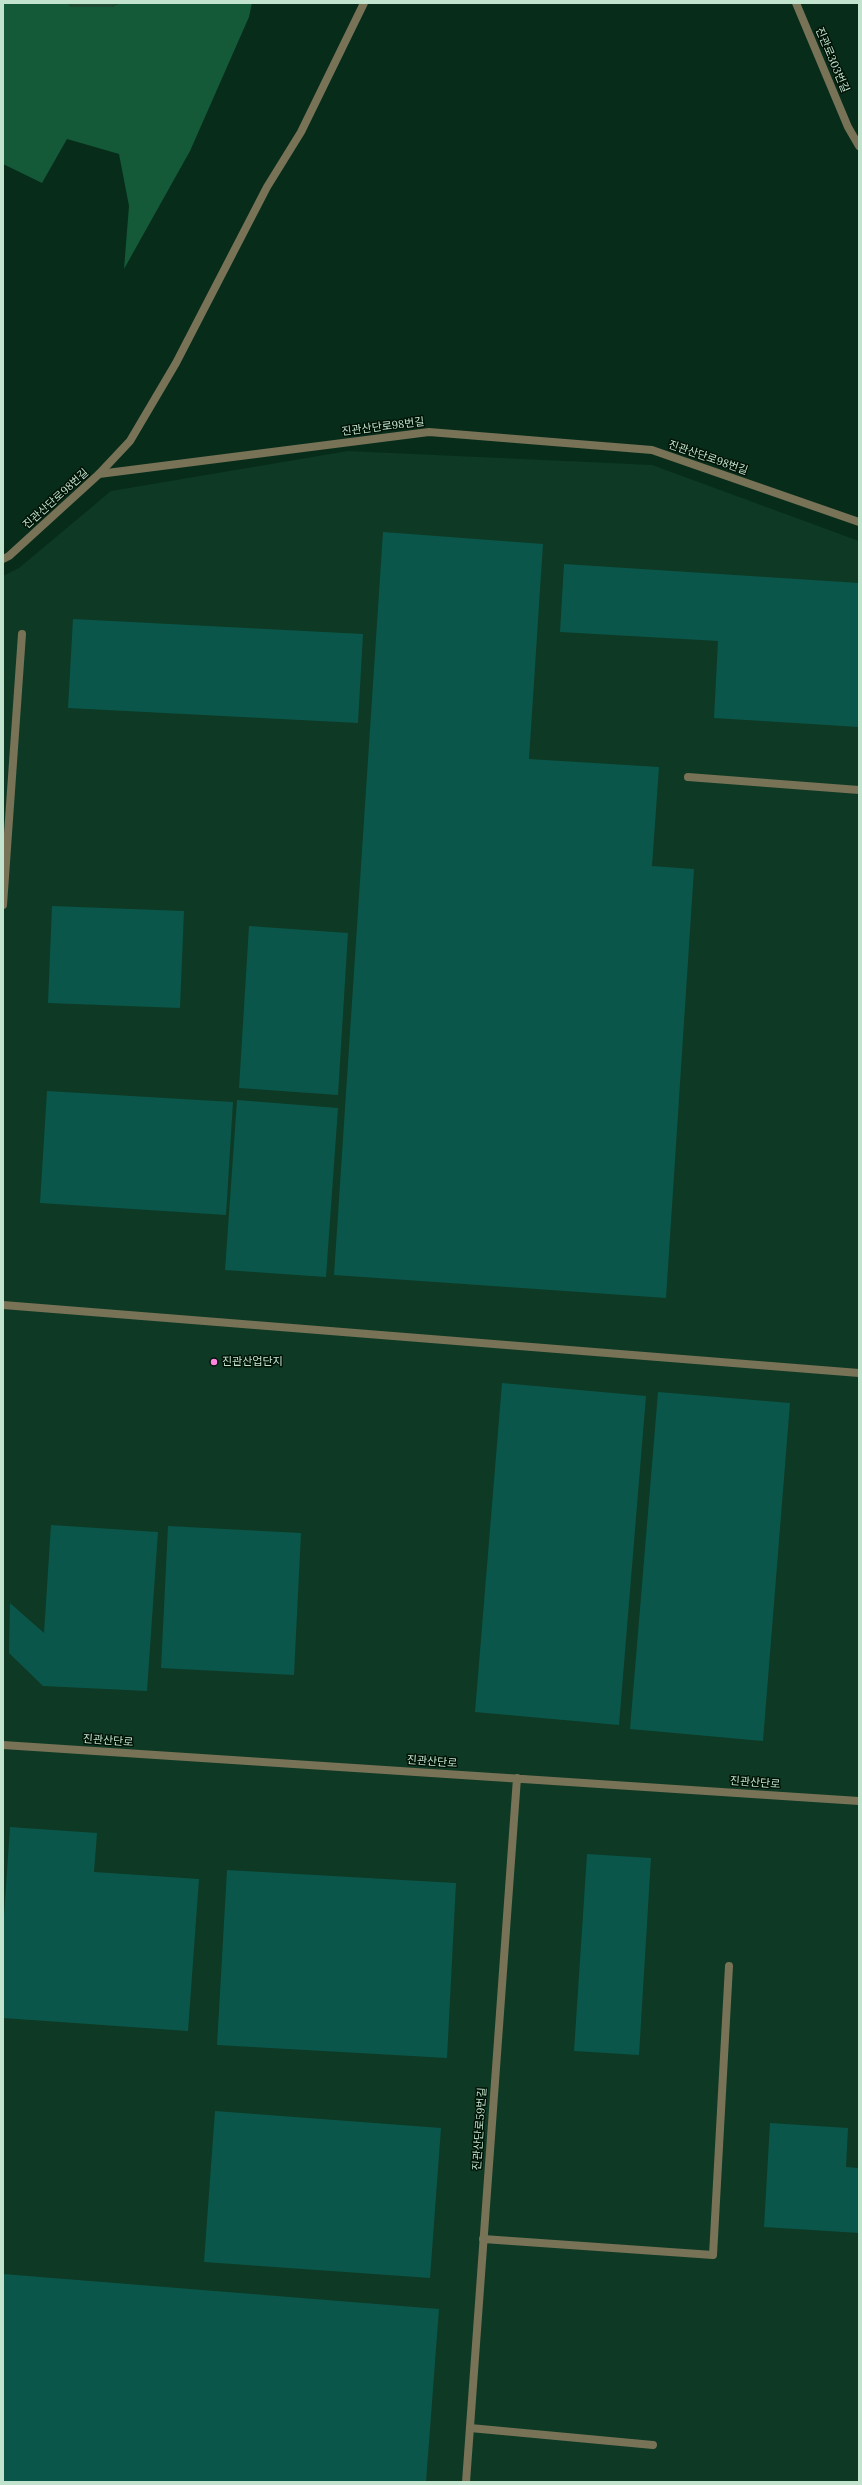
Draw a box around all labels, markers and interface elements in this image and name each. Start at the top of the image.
street label: 진관로303번길 [812,25,852,95]
street label: 진관산단로98번길 [341,415,425,439]
street label: 진관산단로98번길 [666,438,750,478]
street label: 진관산단로98번길 [21,466,91,532]
place label: 진관산업단지 [222,1355,283,1369]
marker: 진관산업단지 [209,1357,219,1367]
street label: 진관산단로 [82,1733,134,1749]
street label: 진관산단로 [406,1754,458,1770]
street label: 진관산단로 [729,1775,781,1791]
street label: 진관산단로59번길 [471,2087,489,2171]

